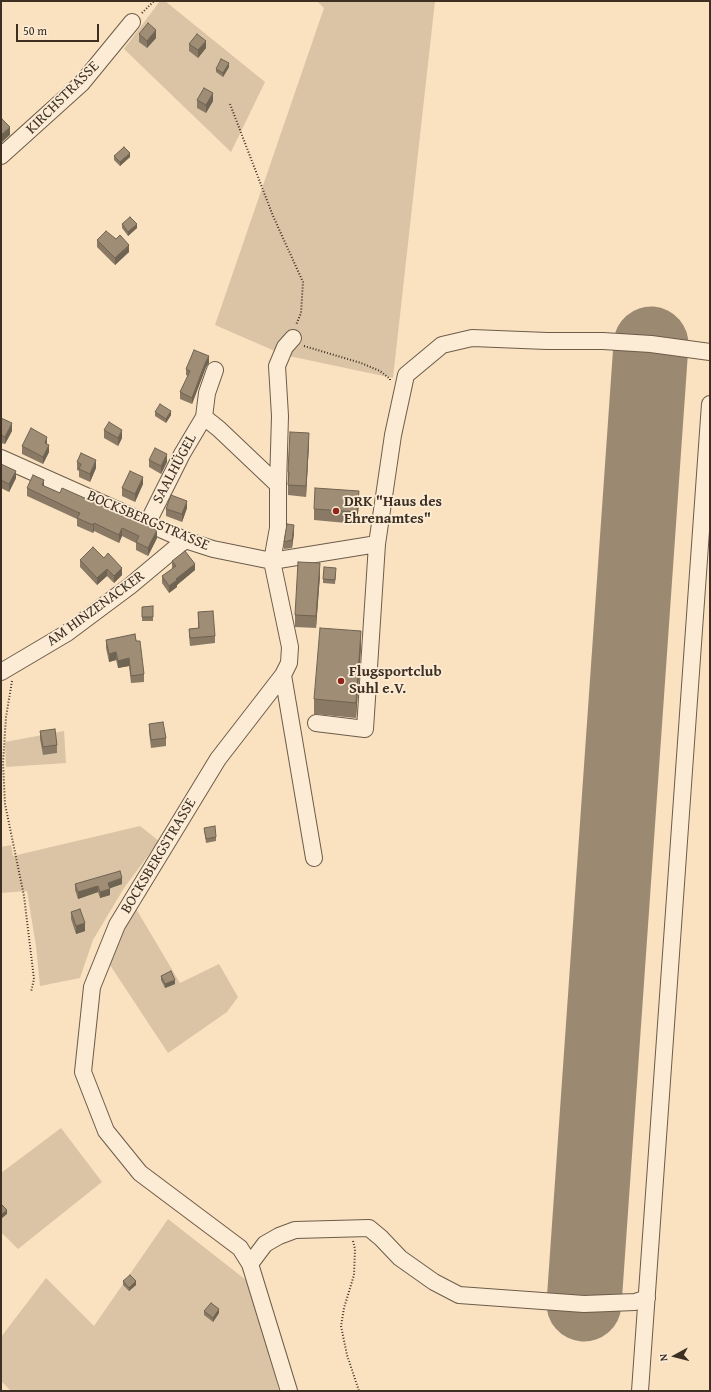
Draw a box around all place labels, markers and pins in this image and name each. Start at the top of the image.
place label: DRK "Haus des Ehrenamtes" [344,493,442,528]
marker: DRK "Haus des Ehrenamtes" [331,506,341,516]
place label: Flugsportclub Suhl e.V. [349,663,442,698]
marker: Flugsportclub Suhl e.V. [336,676,346,686]

